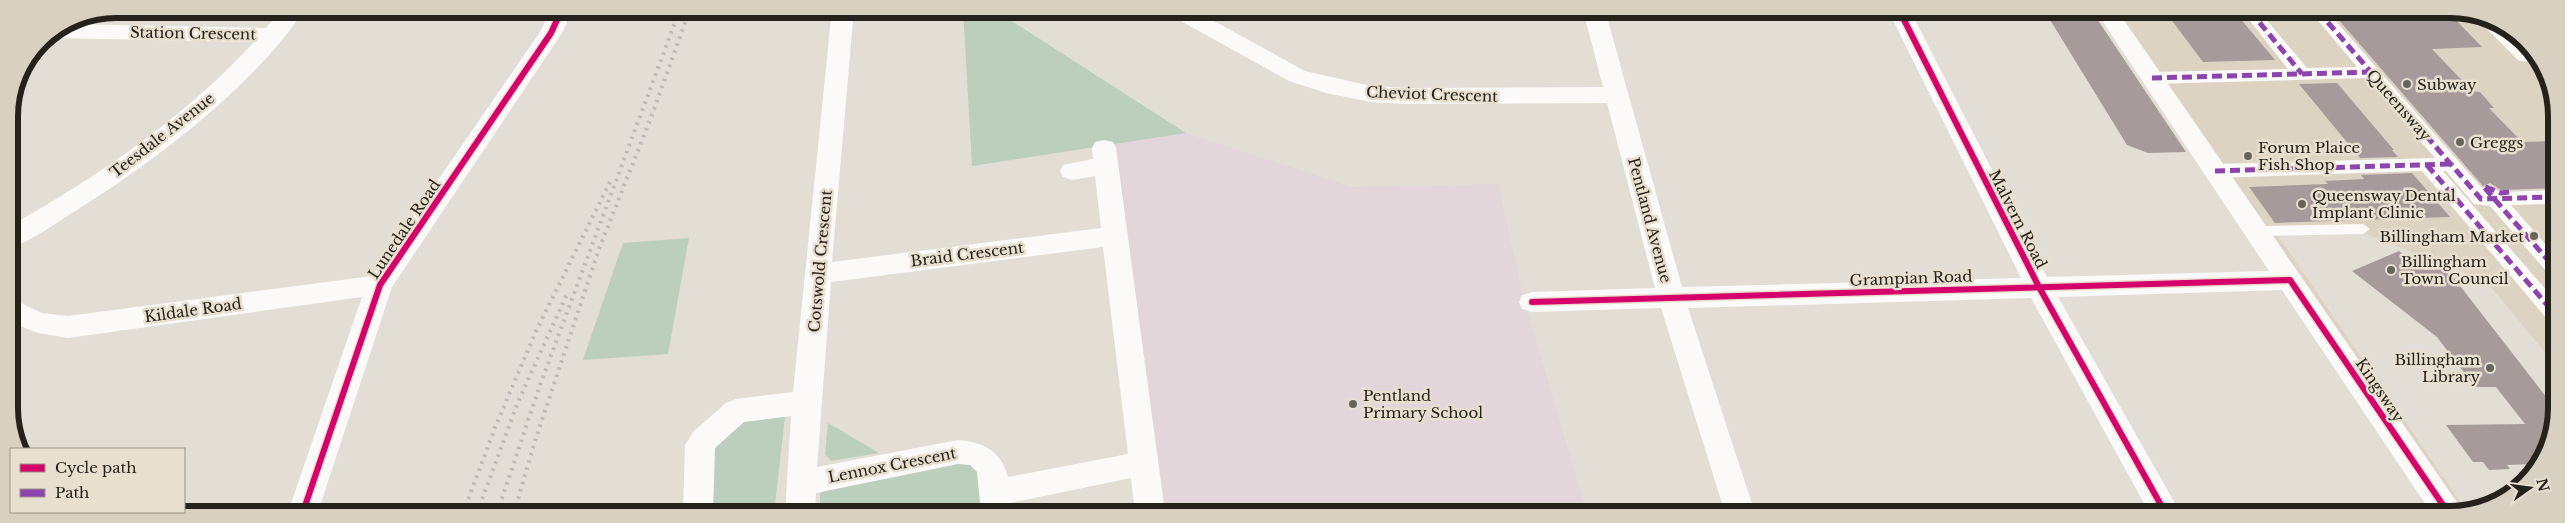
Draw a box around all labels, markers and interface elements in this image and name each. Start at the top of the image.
street label: Station Crescent [130,22,256,44]
street label: Queensway [2363,65,2436,145]
place label: Subway [2417,75,2477,94]
marker: Subway [2401,78,2413,90]
street label: Cheviot Crescent [1366,82,1499,106]
street label: Teesdale Avenue [106,88,218,182]
place label: Greggs [2470,133,2524,152]
marker: Greggs [2454,136,2466,148]
place label: Forum Plaice Fish Shop [2258,138,2360,174]
marker: Forum Plaice Fish Shop [2242,150,2254,162]
street label: Pentland Avenue [1624,155,1676,285]
street label: Malvern Road [1985,166,2051,272]
street label: Lunedale Road [364,176,444,282]
place label: Queensway Dental Implant Clinic [2312,186,2456,222]
street label: Cotswold Crescent [804,189,836,333]
marker: Queensway Dental Implant Clinic [2296,198,2308,210]
place label: Billingham Market [2379,227,2524,246]
marker: Billingham Market [2528,230,2540,242]
street label: Braid Crescent [909,238,1025,270]
place label: Billingham Town Council [2401,252,2509,288]
marker: Billingham Town Council [2385,264,2397,276]
street label: Grampian Road [1849,266,1973,290]
street label: Kildale Road [143,294,243,326]
place label: Billingham Library [2394,350,2480,386]
street label: Kingsway [2352,354,2409,426]
marker: Billingham Library [2484,362,2496,374]
place label: Pentland Primary School [1363,386,1483,422]
marker: Pentland Primary School [1347,398,1359,410]
street label: Lennox Crescent [826,443,958,487]
legend [10,448,185,513]
text: Cycle path [55,458,137,477]
north arrow [2505,463,2555,513]
text: N [2532,476,2553,493]
text: Path [55,483,89,502]

